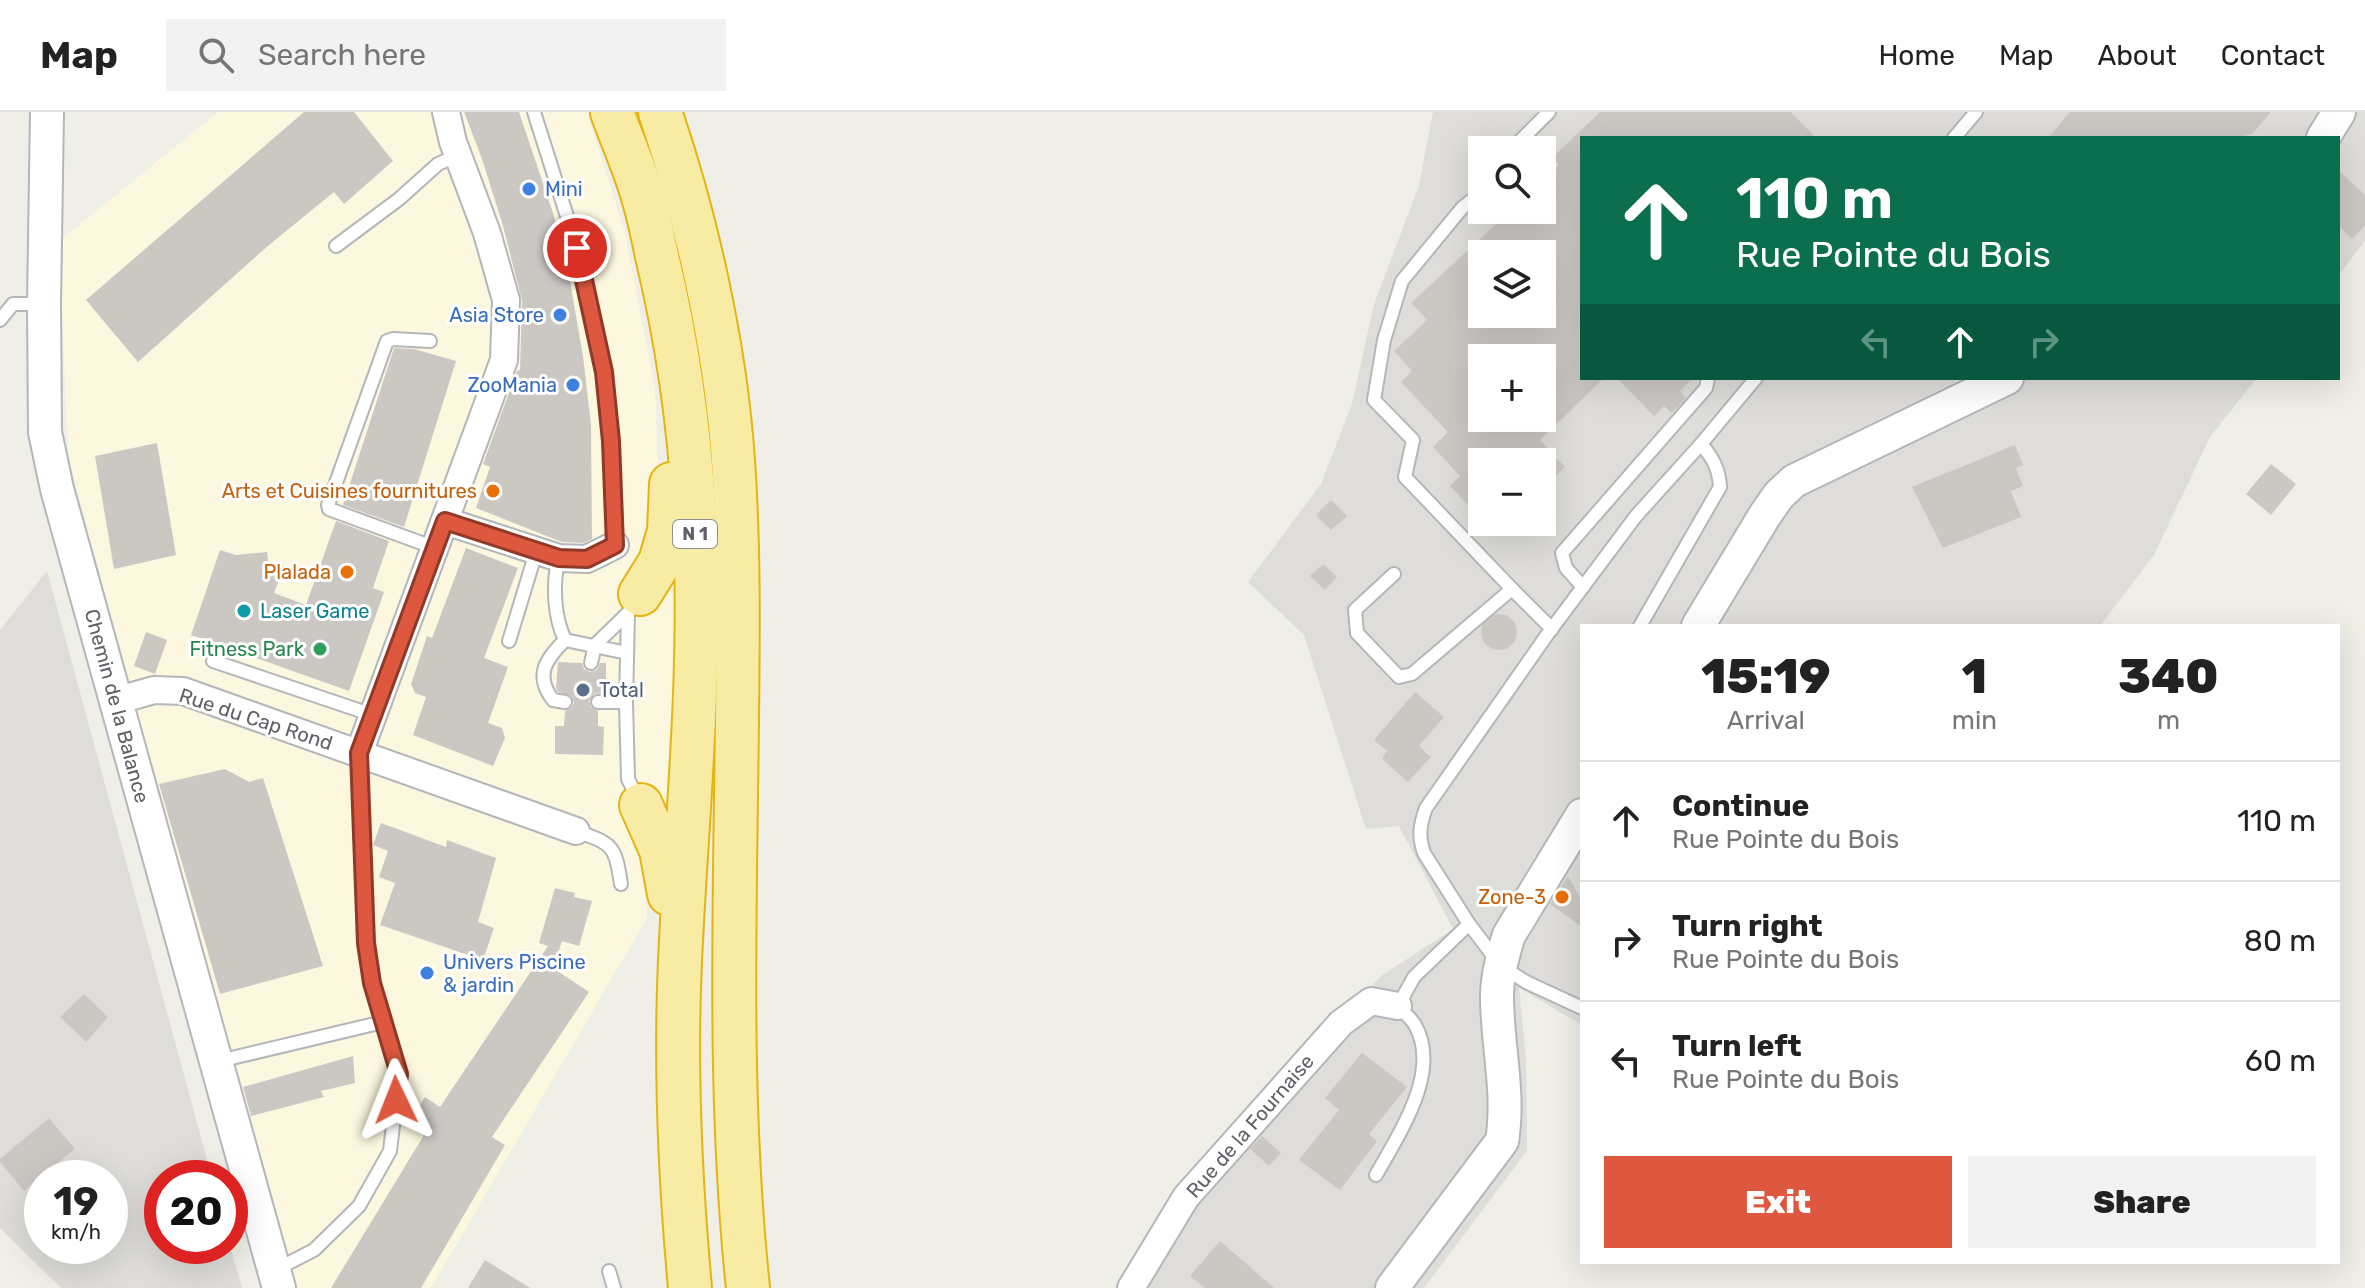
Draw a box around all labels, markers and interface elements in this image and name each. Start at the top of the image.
search box [166,19,726,91]
text: Map [40,32,118,78]
icon: search [194,33,238,77]
text: Search here [258,37,426,73]
text: Home [1878,39,1955,72]
text: Map [1999,39,2053,72]
text: About [2097,39,2177,72]
text: Contact [2221,39,2325,72]
map controls [1468,136,1556,536]
button: search [1468,136,1556,224]
text: 110 m [1736,166,1893,232]
icon: ahead [1604,168,1708,272]
place label: Mini [545,177,583,201]
marker: Mini [520,180,538,198]
pin [543,214,611,282]
icon: arrive [555,226,599,270]
text: Rue Pointe du Bois [1736,233,2051,276]
button: layers [1468,240,1556,328]
place label: Asia Store [449,303,544,327]
marker: Asia Store [551,306,569,324]
icon: left [1854,320,1898,364]
icon: ahead [1938,320,1982,364]
icon: right [2022,320,2066,364]
button: + [1468,344,1556,432]
place label: ZooMania [467,373,557,397]
marker: ZooMania [564,376,582,394]
button: − [1468,448,1556,536]
place label: Arts et Cuisines fournitures [222,479,477,503]
marker: Arts et Cuisines fournitures [484,482,502,500]
road number: N 1 [673,520,717,548]
place label: Plalada [263,560,331,584]
marker: Plalada [338,563,356,581]
place label: Laser Game [260,599,369,623]
marker: Laser Game [235,602,253,620]
street label: Chemin de la Balance [80,606,154,806]
place label: Fitness Park [189,637,305,661]
marker: Fitness Park [311,640,329,658]
text: 15:19 [1701,648,1830,705]
text: 1 [1962,648,1987,705]
text: 340 [2118,648,2219,705]
place label: Total [599,678,644,702]
marker: Total [574,681,592,699]
street label: Rue du Cap Rond [176,683,336,755]
text: Arrival [1727,705,1805,736]
text: min [1952,705,1997,736]
text: m [2157,705,2180,736]
text: Continue [1672,788,1809,824]
icon: ahead [1604,799,1648,843]
text: 110 m [2237,803,2316,839]
text: Rue Pointe du Bois [1672,824,1899,855]
place label: Zone-3 [1478,885,1546,909]
marker: Zone-3 [1553,888,1571,906]
text: Turn right [1672,908,1823,944]
icon: right [1604,919,1648,963]
text: 80 m [2244,923,2316,959]
text: Rue Pointe du Bois [1672,944,1899,975]
place label: Univers Piscine & jardin [443,950,586,997]
marker: Univers Piscine & jardin [418,964,436,982]
text: Turn left [1672,1028,1802,1064]
icon: left [1604,1039,1648,1083]
text: 60 m [2245,1043,2316,1079]
street label: Rue de la Fournaise [1181,1049,1319,1203]
position arrow [354,1058,438,1142]
text: Rue Pointe du Bois [1672,1064,1899,1095]
button: Exit [1604,1156,1952,1248]
button: Share [1968,1156,2316,1248]
speed limit sign: 20 [144,1160,248,1264]
text: 19 [53,1178,99,1225]
text: km/h [51,1220,101,1244]

